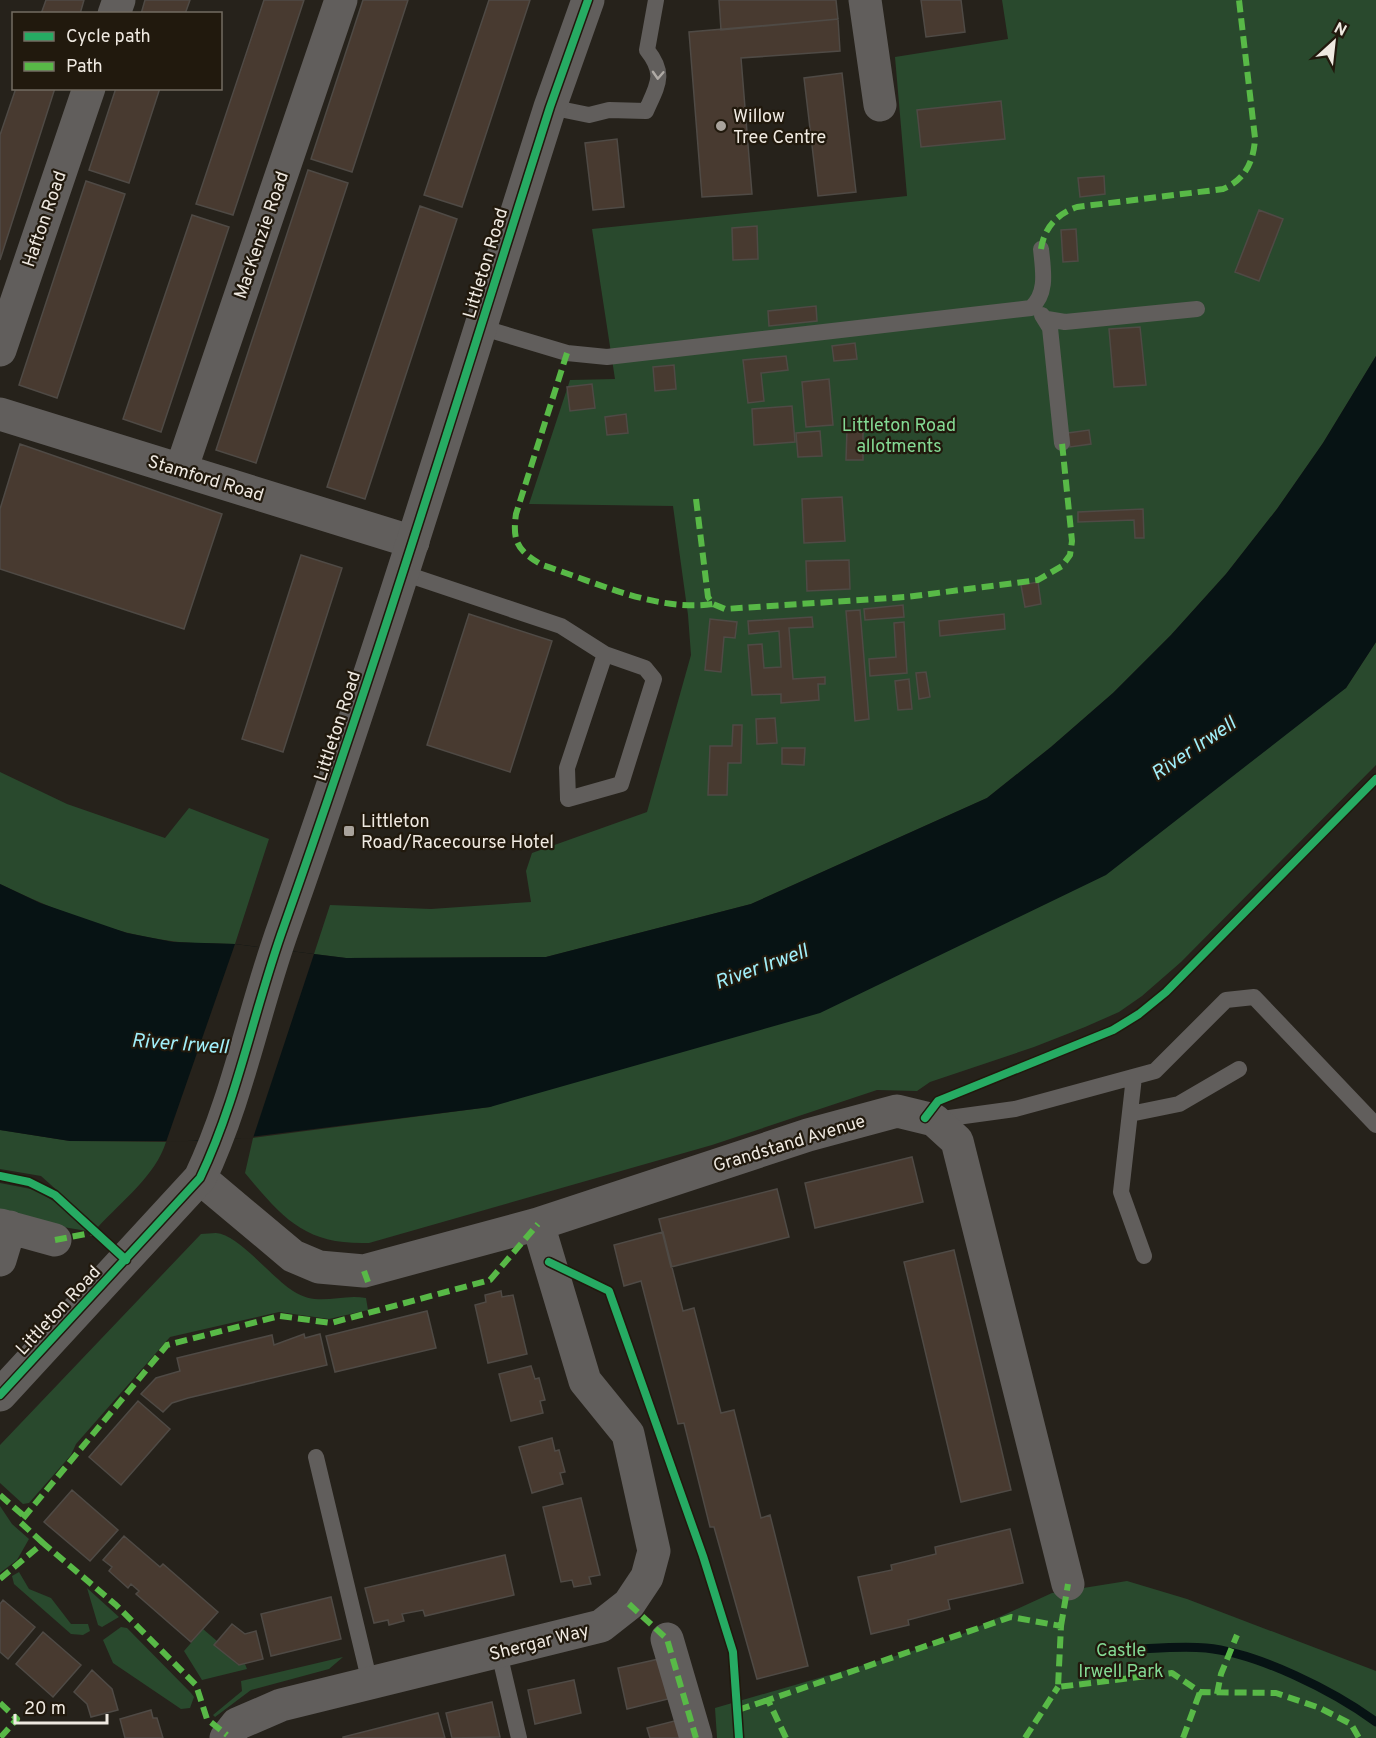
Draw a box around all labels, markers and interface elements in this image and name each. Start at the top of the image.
legend [12,12,222,90]
north arrow [1304,12,1364,72]
text: N [1330,19,1350,42]
text: Cycle path [66,26,151,49]
text: Path [66,56,103,79]
one-way arrow [651,70,664,79]
place label: Willow Tree Centre [733,106,826,150]
marker: Willow Tree Centre [714,119,728,133]
street label: Hafton Road [18,168,73,271]
street label: MacKenzie Road [230,169,295,302]
street label: Littleton Road [459,205,514,322]
park label: Littleton Road allotments [842,415,956,459]
street label: Stamford Road [145,451,266,508]
street label: Littleton Road [310,668,367,784]
water label: River Irwell [1147,711,1242,788]
place label: Littleton Road/Racecourse Hotel [361,811,554,855]
marker: Littleton Road/Racecourse Hotel [342,824,356,838]
water label: River Irwell [712,939,813,997]
water label: River Irwell [131,1029,230,1061]
street label: Grandstand Avenue [711,1110,868,1179]
street label: Littleton Road [12,1261,107,1361]
street label: Shergar Way [487,1620,592,1667]
park label: Castle Irwell Park [1078,1640,1164,1684]
scale bar [15,1687,106,1725]
text: 20 m [24,1698,66,1721]

